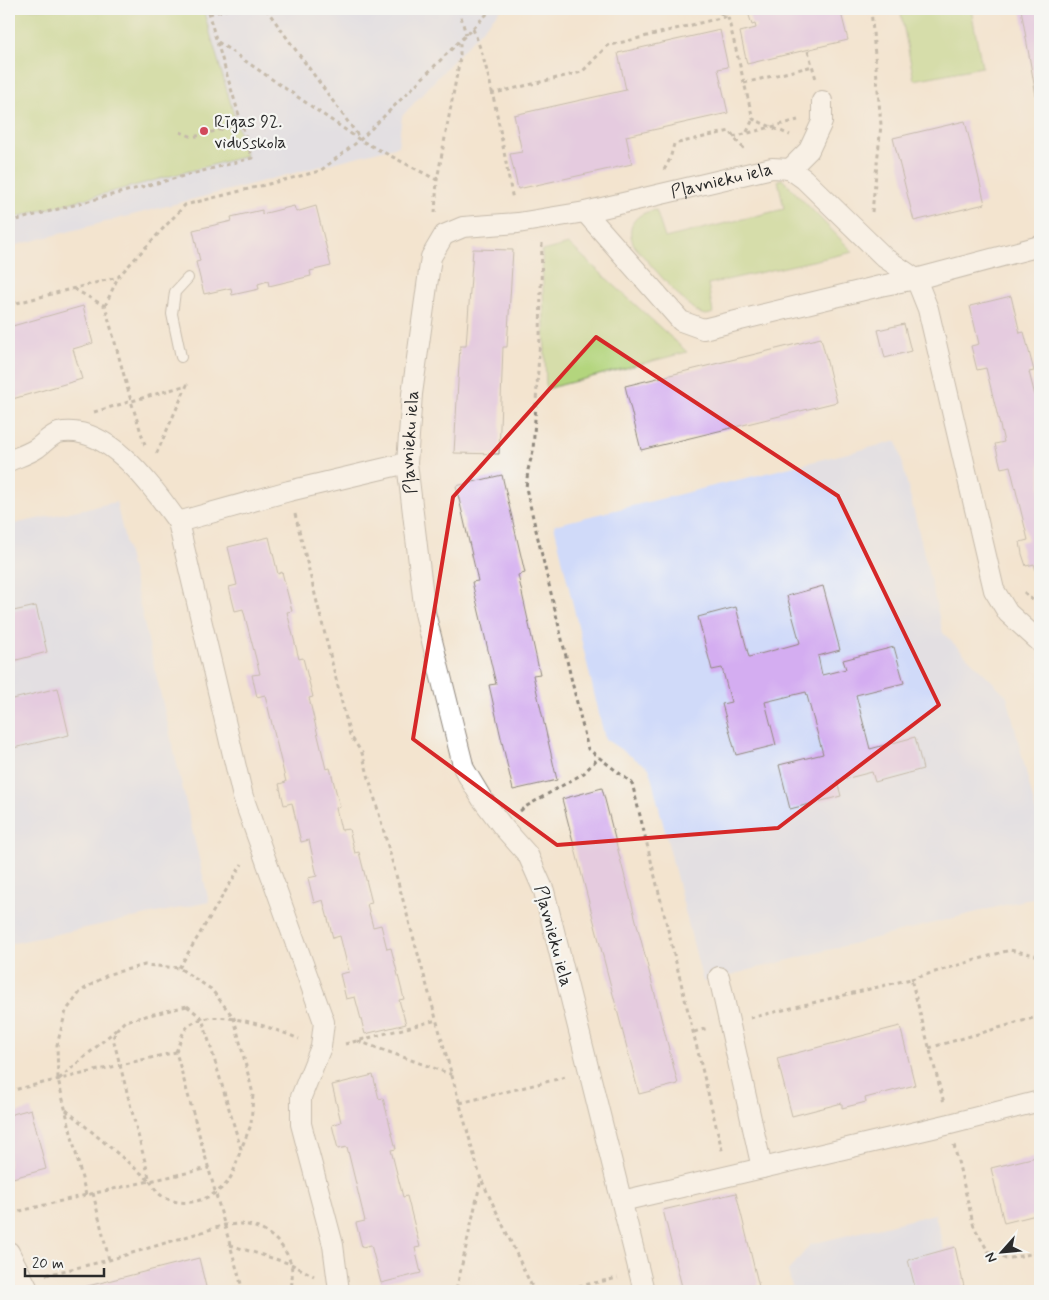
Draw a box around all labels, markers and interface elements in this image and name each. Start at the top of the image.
place label: Rīgas 92. vidusskola [214,110,287,155]
marker: Rīgas 92. vidusskola [198,125,210,137]
street label: Pļavnieku iela [668,157,775,204]
street label: Pļavnieku iela [396,389,425,495]
street label: Pļavnieku iela [528,883,578,990]
north arrow [976,1228,1026,1278]
scale bar [25,1245,104,1277]
text: N [981,1249,1001,1266]
text: 20 m [32,1254,64,1274]

